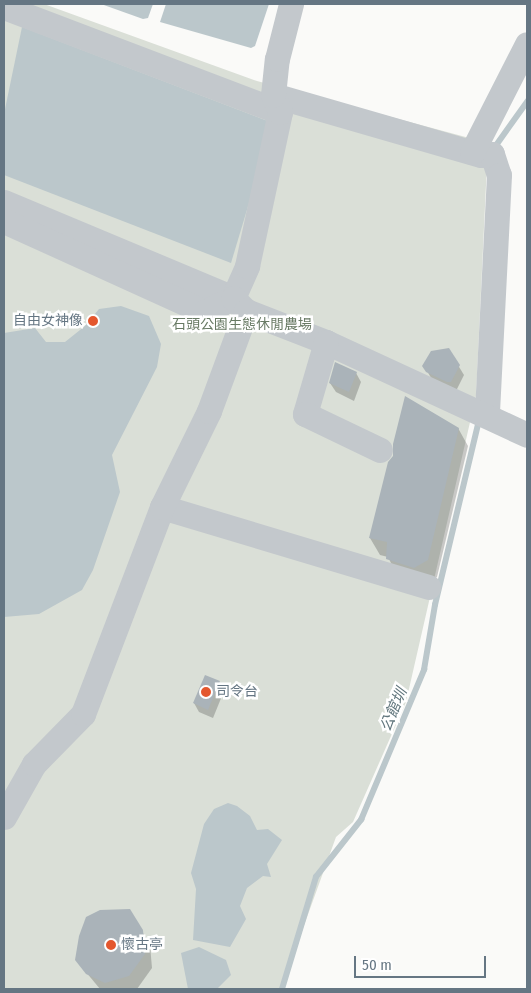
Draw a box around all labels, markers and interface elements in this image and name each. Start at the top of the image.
place label: 自由女神像 [13,313,83,329]
marker: 自由女神像 [87,315,99,327]
park label: 石頭公園生態休閒農場 [172,317,312,333]
place label: 司令台 [216,684,258,700]
marker: 司令台 [200,686,212,698]
water label: 公館圳 [377,686,411,734]
place label: 懷古亭 [121,937,163,953]
marker: 懷古亭 [105,939,117,951]
scale bar [356,946,488,978]
text: 50 m [362,956,392,974]

